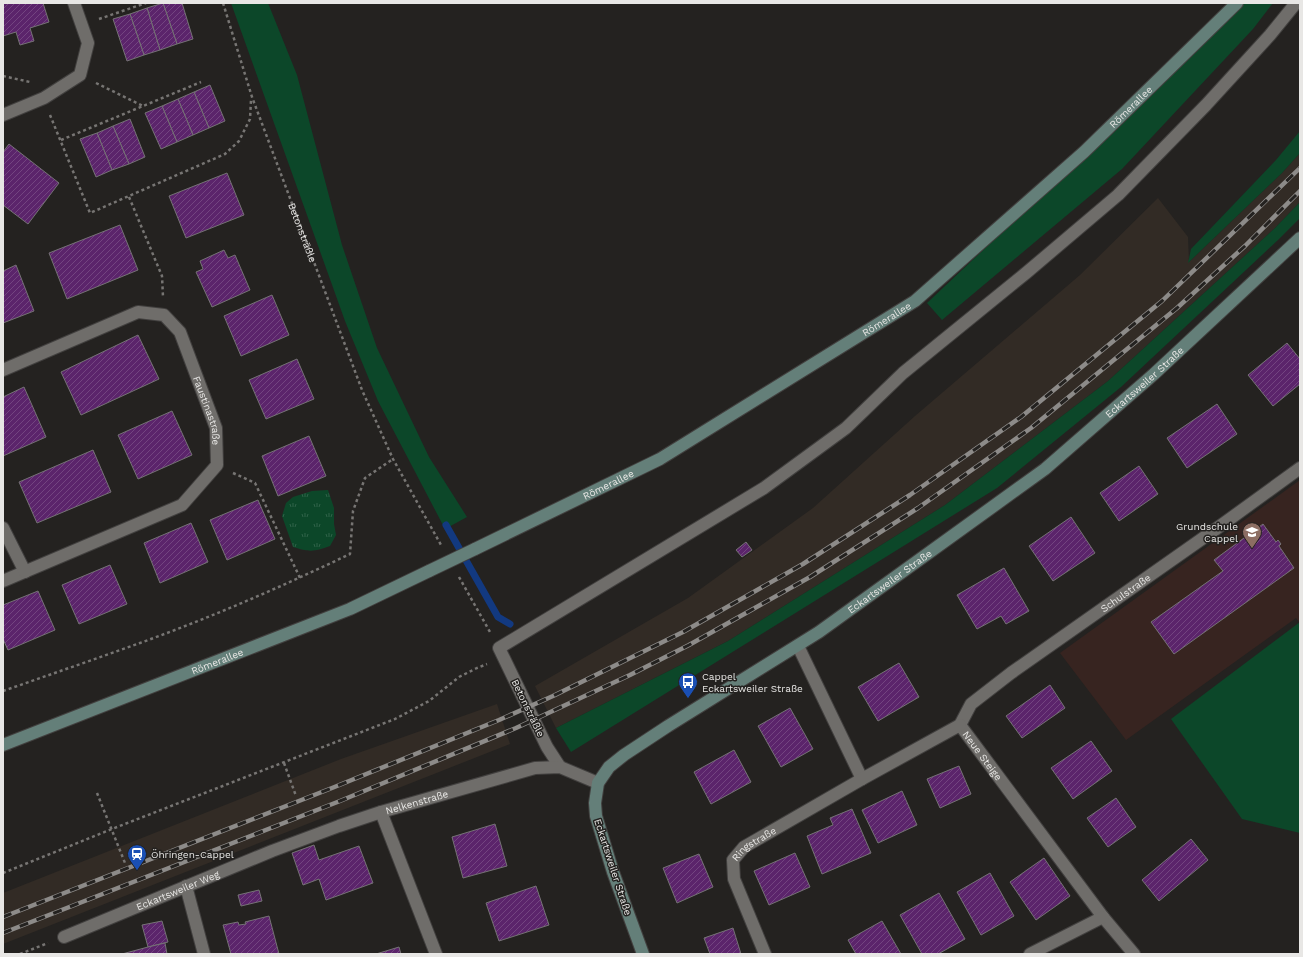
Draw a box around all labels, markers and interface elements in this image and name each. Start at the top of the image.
street label: Römerallee [1107,83,1154,130]
street label: Betonsträßle [287,201,319,264]
street label: Römerallee [860,299,913,338]
street label: Eckartsweiler Straße [1103,344,1186,420]
street label: Faustinastraße [191,374,222,446]
street label: Römerallee [581,467,635,501]
place label: Grundschule Cappel [1176,521,1238,544]
school or university icon: Grundschule Cappel [1241,521,1263,549]
street label: Eckartsweiler Straße [845,547,934,615]
street label: Schulstraße [1098,571,1153,614]
street label: Römerallee [189,646,245,676]
bus stop icon: Cappel Eckartsweiler Straße [677,671,699,699]
place label: Cappel Eckartsweiler Straße [702,671,803,694]
street label: Betonsträßle [509,677,547,739]
street label: Neue Steige [961,729,1005,782]
street label: Nelkenstraße [384,788,450,816]
street label: Eckartsweiler Straße [592,817,634,917]
street label: Ringstraße [729,824,778,863]
station icon: Öhringen-Cappel [126,843,148,871]
place label: Öhringen-Cappel [151,849,234,860]
street label: Eckartsweiler Weg [134,868,221,912]

